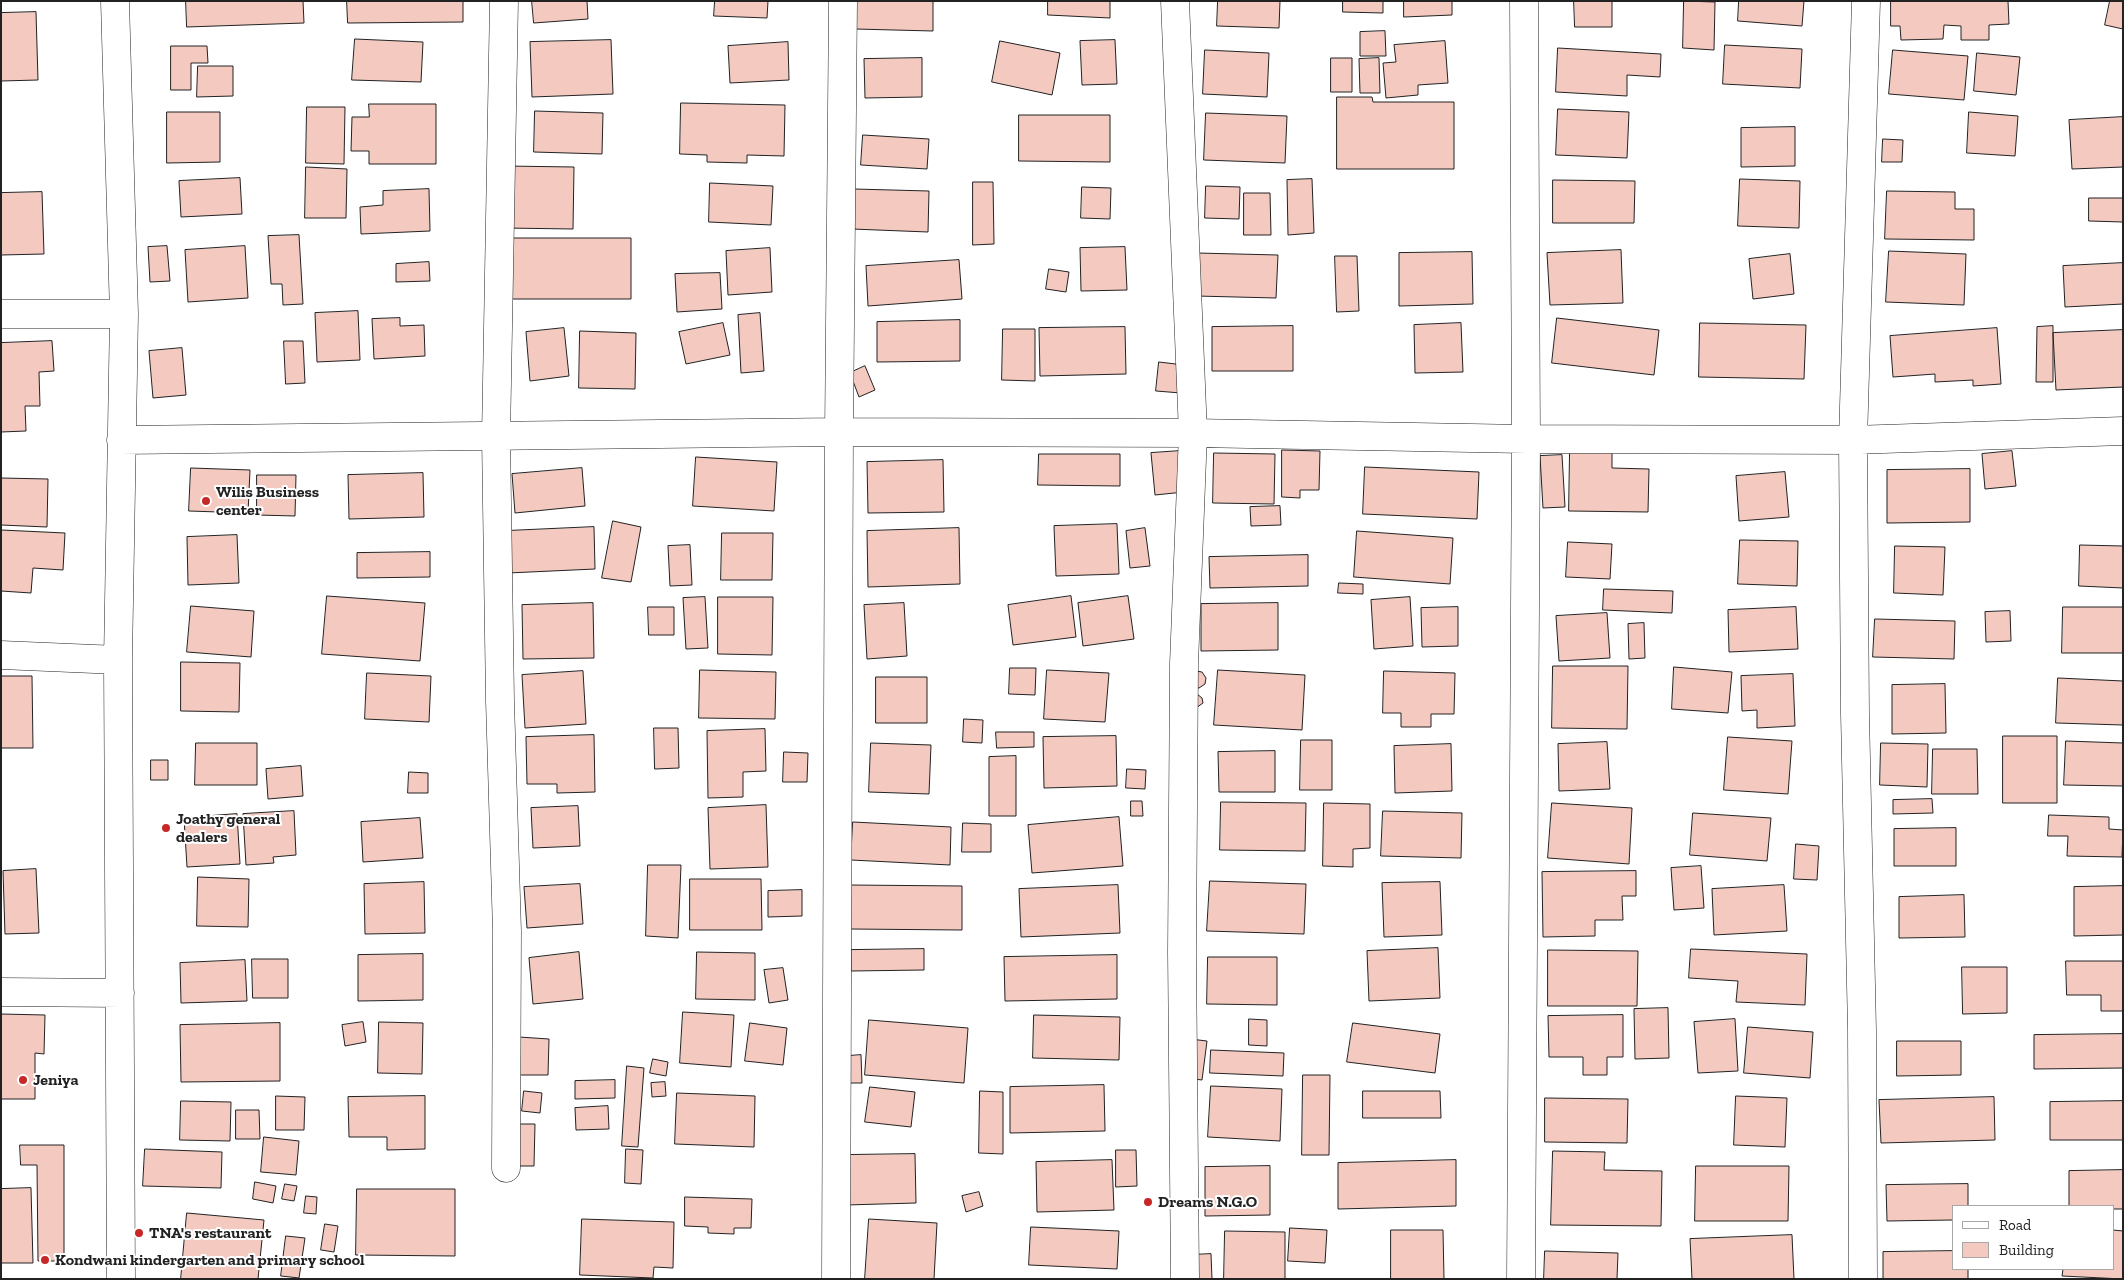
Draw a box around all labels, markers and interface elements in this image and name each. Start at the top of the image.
place label: Wilis Business center [216,482,319,520]
marker: Wilis Business center [200,495,212,507]
place label: Joathy general dealers [176,809,280,847]
marker: Joathy general dealers [160,822,172,834]
place label: Jeniya [33,1070,79,1090]
marker: Jeniya [17,1074,29,1086]
place label: Dreams N.G.O [1158,1192,1257,1212]
marker: Dreams N.G.O [1142,1196,1154,1208]
legend [1952,1205,2114,1270]
text: Road [1999,1216,2031,1234]
place label: TNA's restaurant [149,1223,271,1243]
marker: TNA's restaurant [133,1227,145,1239]
text: Building [1999,1241,2054,1259]
place label: Kondwani kindergarten and primary school [55,1250,365,1270]
marker: Kondwani kindergarten and primary school [39,1254,51,1266]

